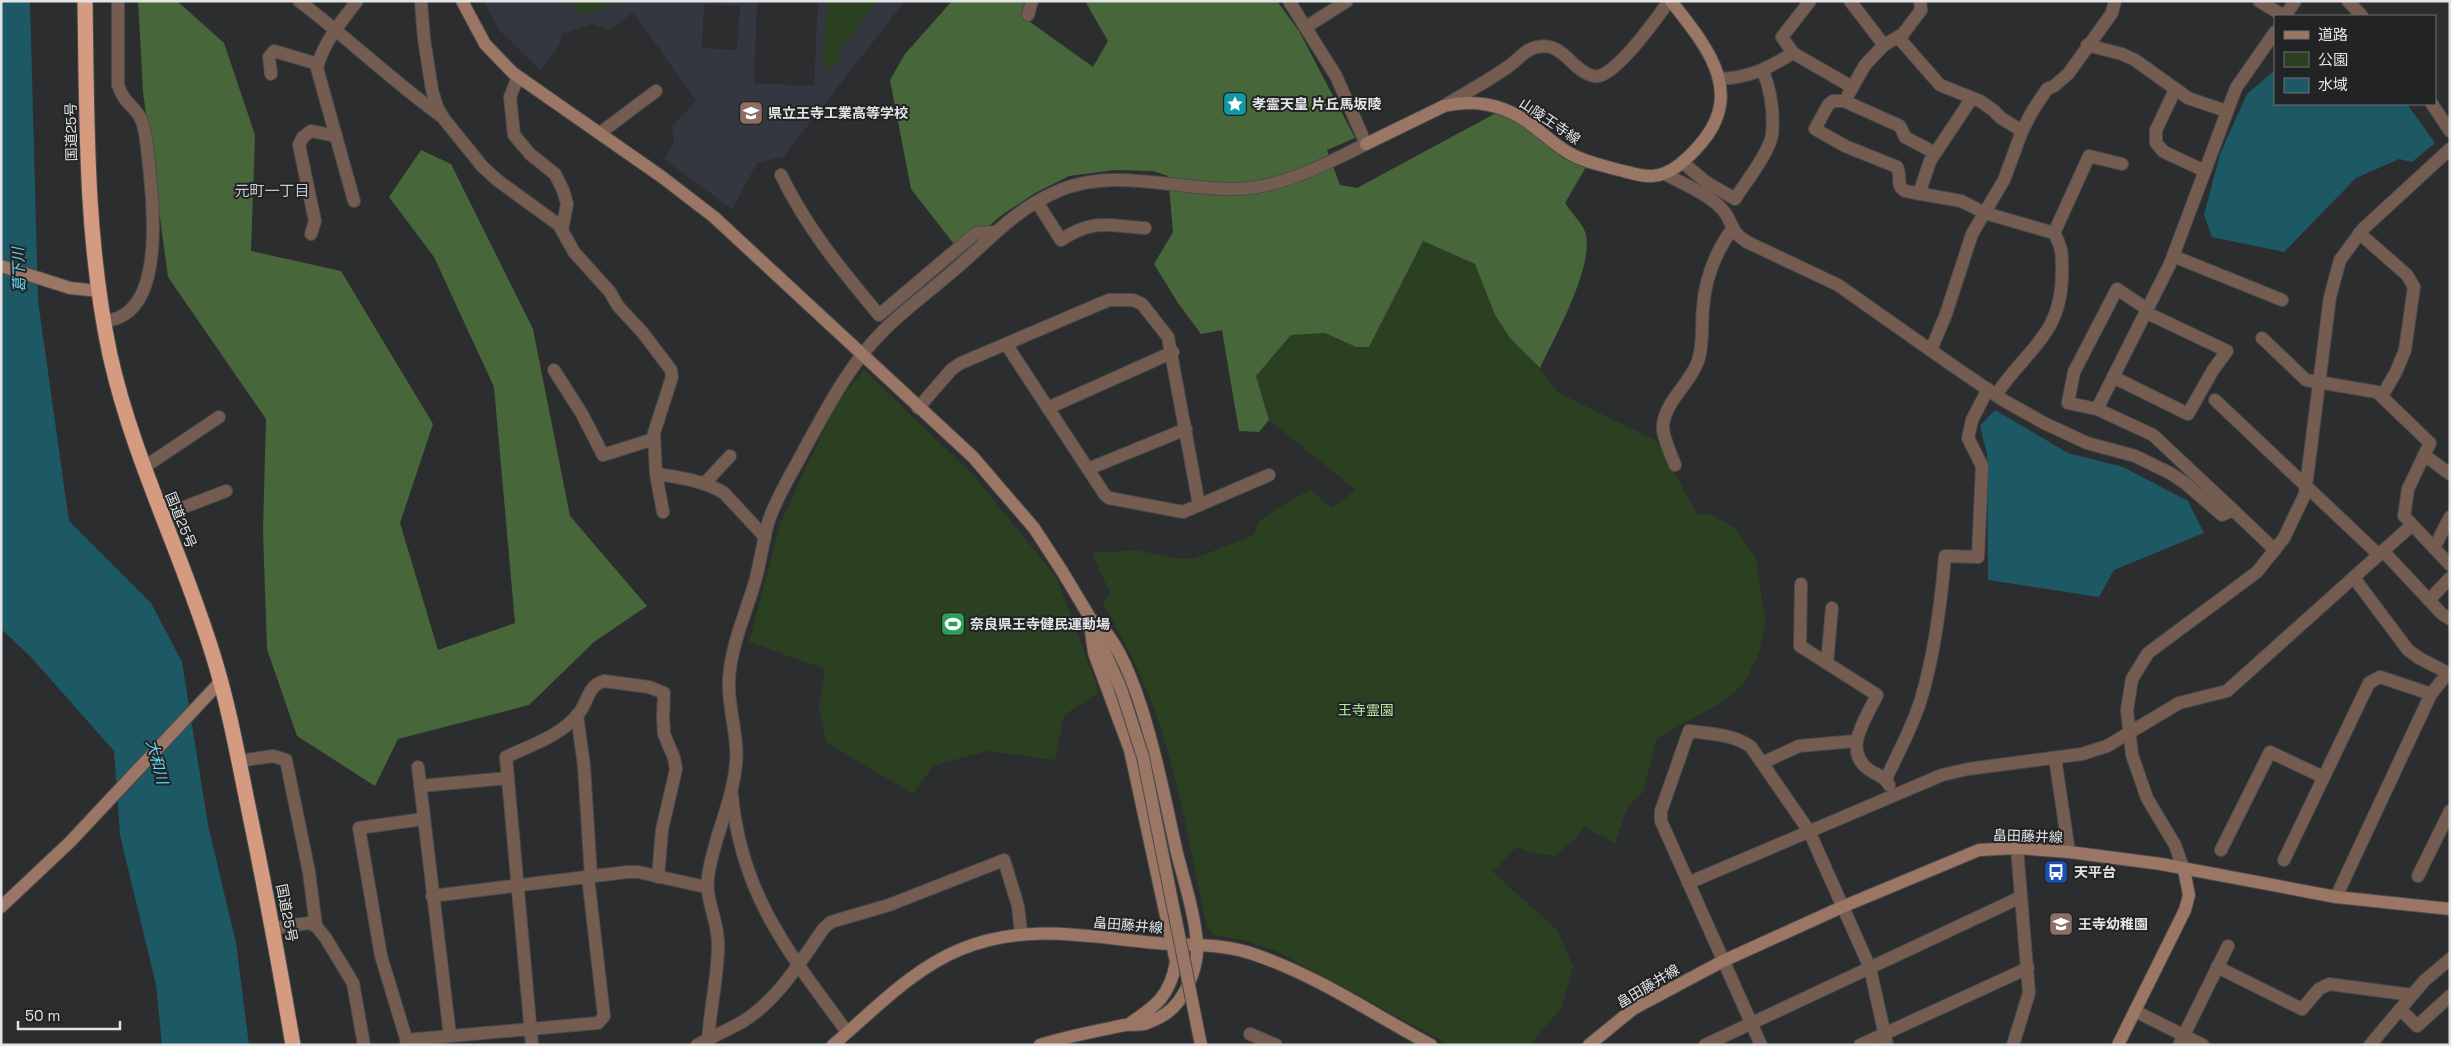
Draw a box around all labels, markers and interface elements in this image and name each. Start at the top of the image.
legend [2274,15,2436,105]
text: 道路 [2318,25,2348,44]
text: 公園 [2318,50,2348,69]
text: 水域 [2318,75,2348,94]
place icon: 孝霊天皇 片丘馬坂陵 [1222,91,1248,117]
street label: 山陵王寺線 [1516,94,1584,148]
place label: 孝霊天皇 片丘馬坂陵 [1252,95,1382,113]
school or university icon: 県立王寺工業高等学校 [738,100,764,126]
street label: 国道25号 [61,102,81,162]
place label: 県立王寺工業高等学校 [768,104,908,122]
district label: 元町一丁目 [234,181,310,200]
water label: 葛下川 [8,245,29,293]
street label: 国道25号 [162,489,200,551]
sports icon: 奈良県王寺健民運動場 [940,611,966,637]
place label: 奈良県王寺健民運動場 [970,615,1110,633]
park label: 王寺霊園 [1338,701,1394,719]
water label: 大和川 [142,738,173,788]
street label: 畠田藤井線 [1993,826,2063,846]
bus stop icon: 天平台 [2043,859,2069,885]
place label: 天平台 [2074,863,2116,881]
street label: 国道25号 [273,882,301,944]
school or university icon: 王寺幼稚園 [2048,911,2074,937]
street label: 畠田藤井線 [1092,913,1164,937]
place label: 王寺幼稚園 [2078,915,2148,933]
street label: 畠田藤井線 [1613,960,1683,1012]
scale bar [18,998,120,1030]
text: 50 m [25,1006,60,1025]

